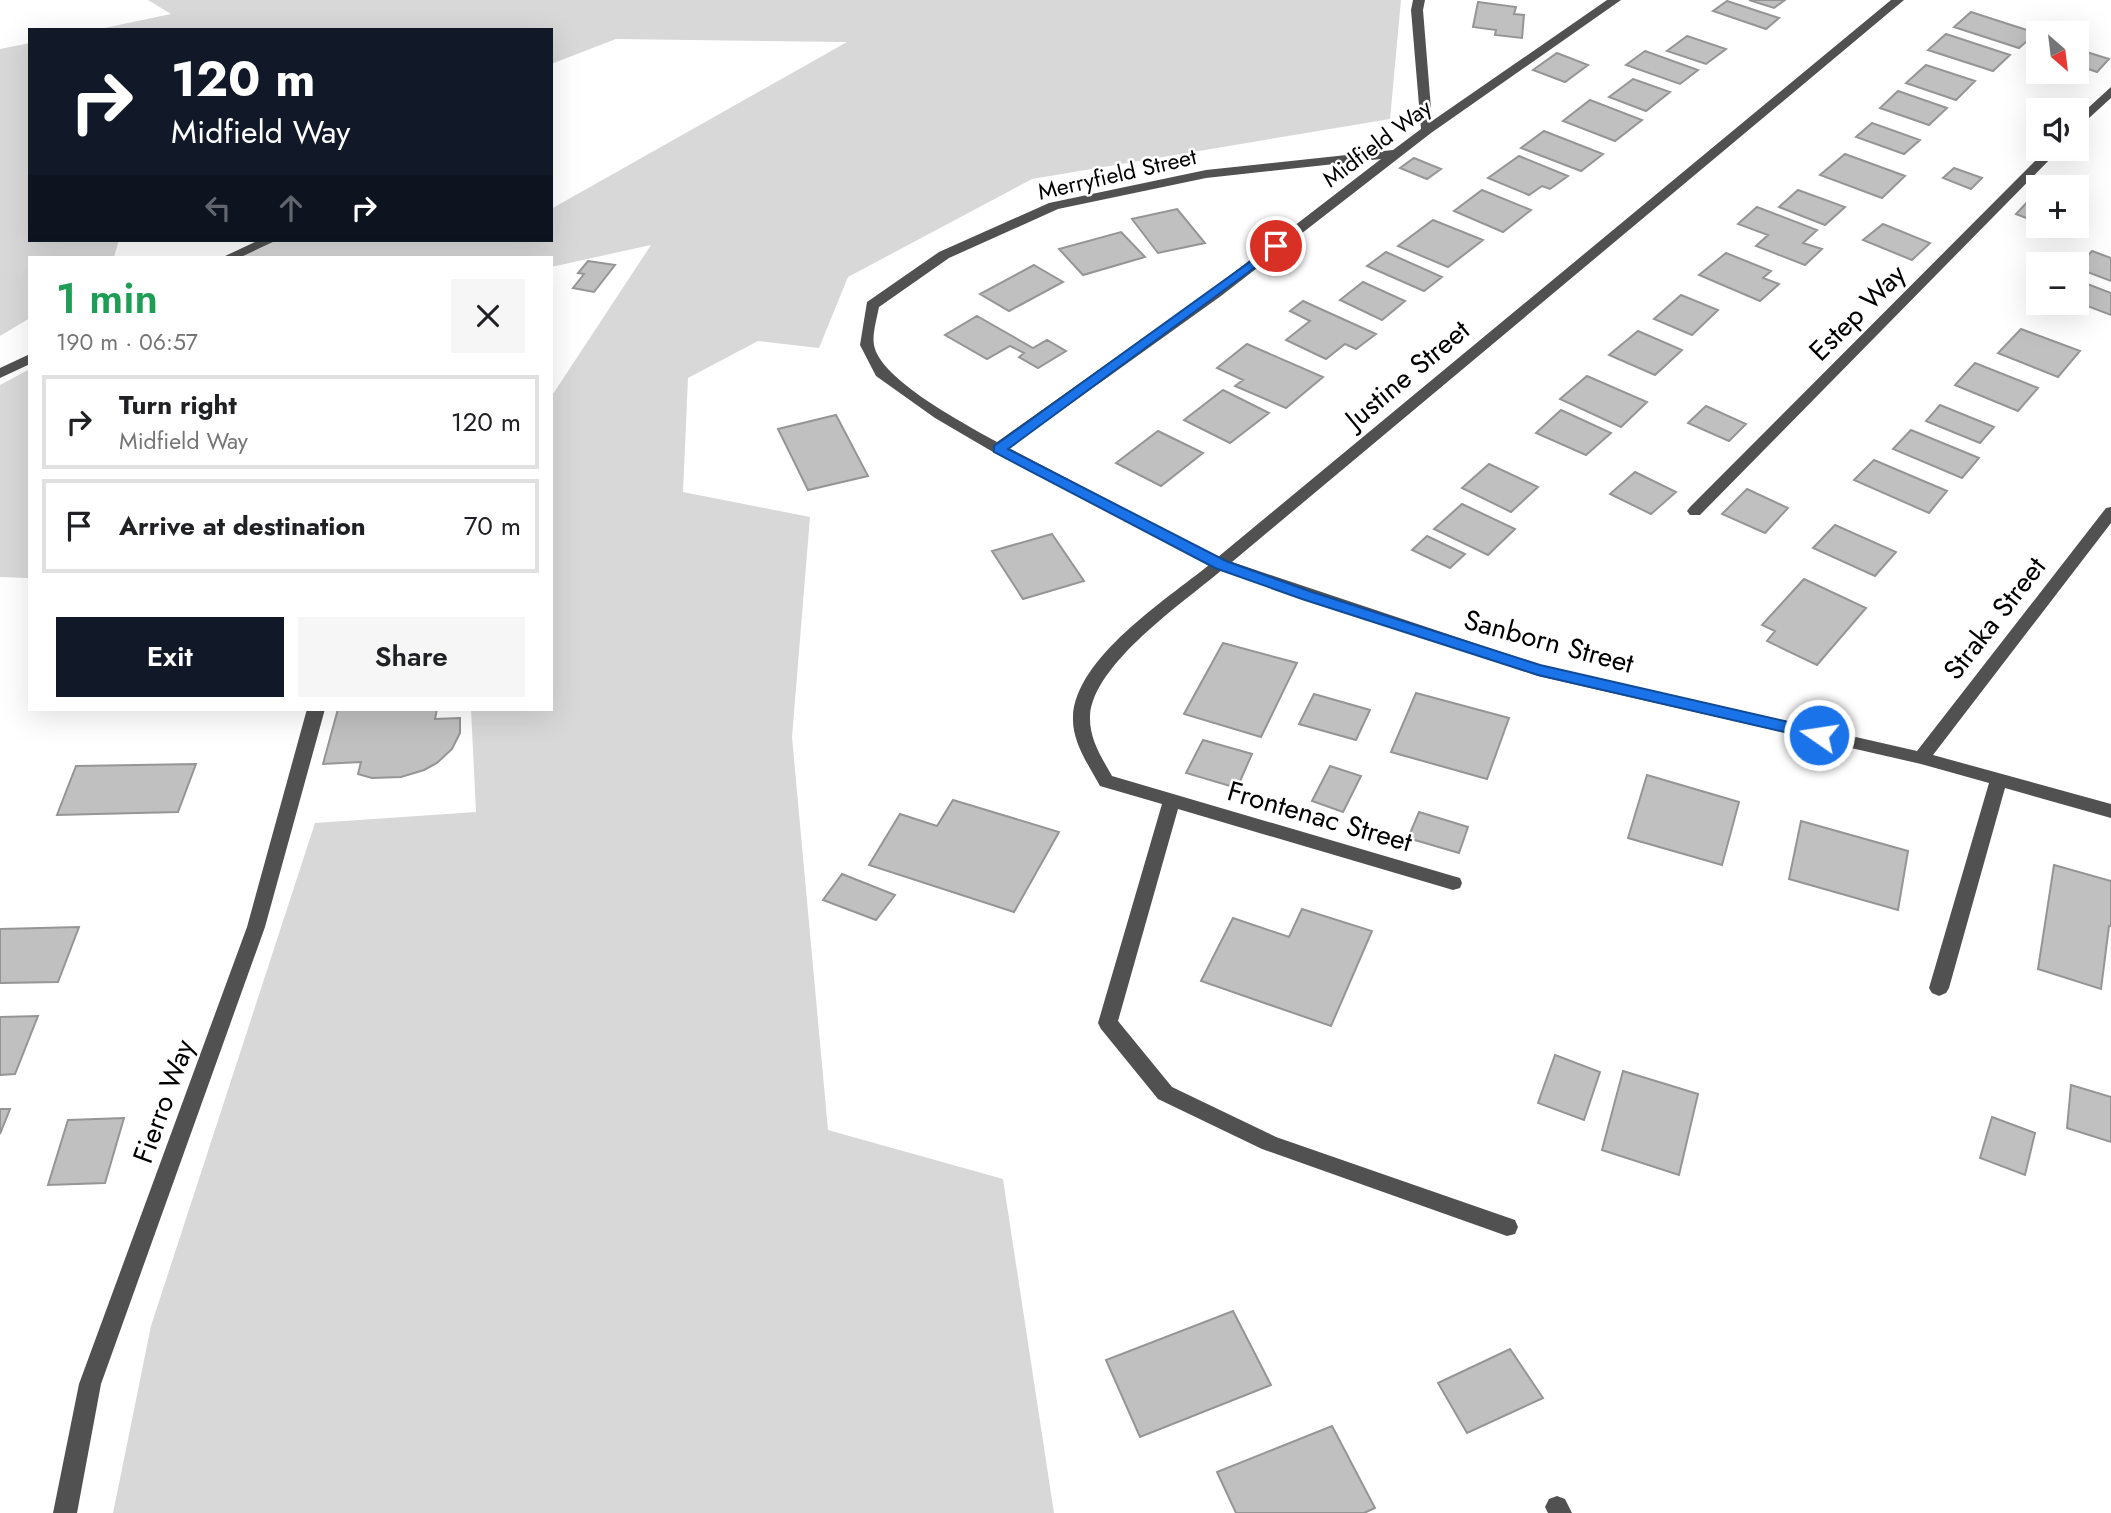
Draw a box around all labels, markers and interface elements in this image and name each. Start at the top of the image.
north arrow [2026,21,2090,84]
map controls [2026,21,2089,315]
text: 120 m [171,44,315,114]
icon: right [56,56,147,147]
street label: Midfield Way [1315,90,1439,195]
button: sound [2026,98,2089,161]
text: Midfield Way [171,109,350,155]
street label: Merryfield Street [1034,139,1200,209]
button: + [2026,175,2089,238]
icon: left [199,189,237,227]
icon: ahead [272,189,310,227]
icon: right [345,189,383,227]
pin [1246,216,1306,276]
icon: arrive [1257,227,1295,265]
button: − [2026,252,2089,315]
street label: Estep Way [1799,254,1916,370]
text: 1 min [56,268,158,329]
button: close [451,279,525,353]
street label: Justine Street [1333,310,1479,441]
text: 190 m · 06:57 [56,325,198,359]
text: Turn right [119,386,237,424]
icon: right [60,403,98,441]
text: 120 m [451,403,521,441]
text: Midfield Way [119,424,248,458]
icon: arrive [60,507,98,545]
text: Arrive at destination [119,507,366,545]
text: 70 m [464,507,521,545]
street label: Straka Street [1933,548,2056,689]
street label: Sanborn Street [1459,599,1639,684]
button: Exit [56,617,284,697]
button: Share [298,617,525,697]
position arrow [1782,698,1856,772]
street label: Frontenac Street [1223,771,1417,863]
street label: Fierro Way [122,1033,205,1169]

